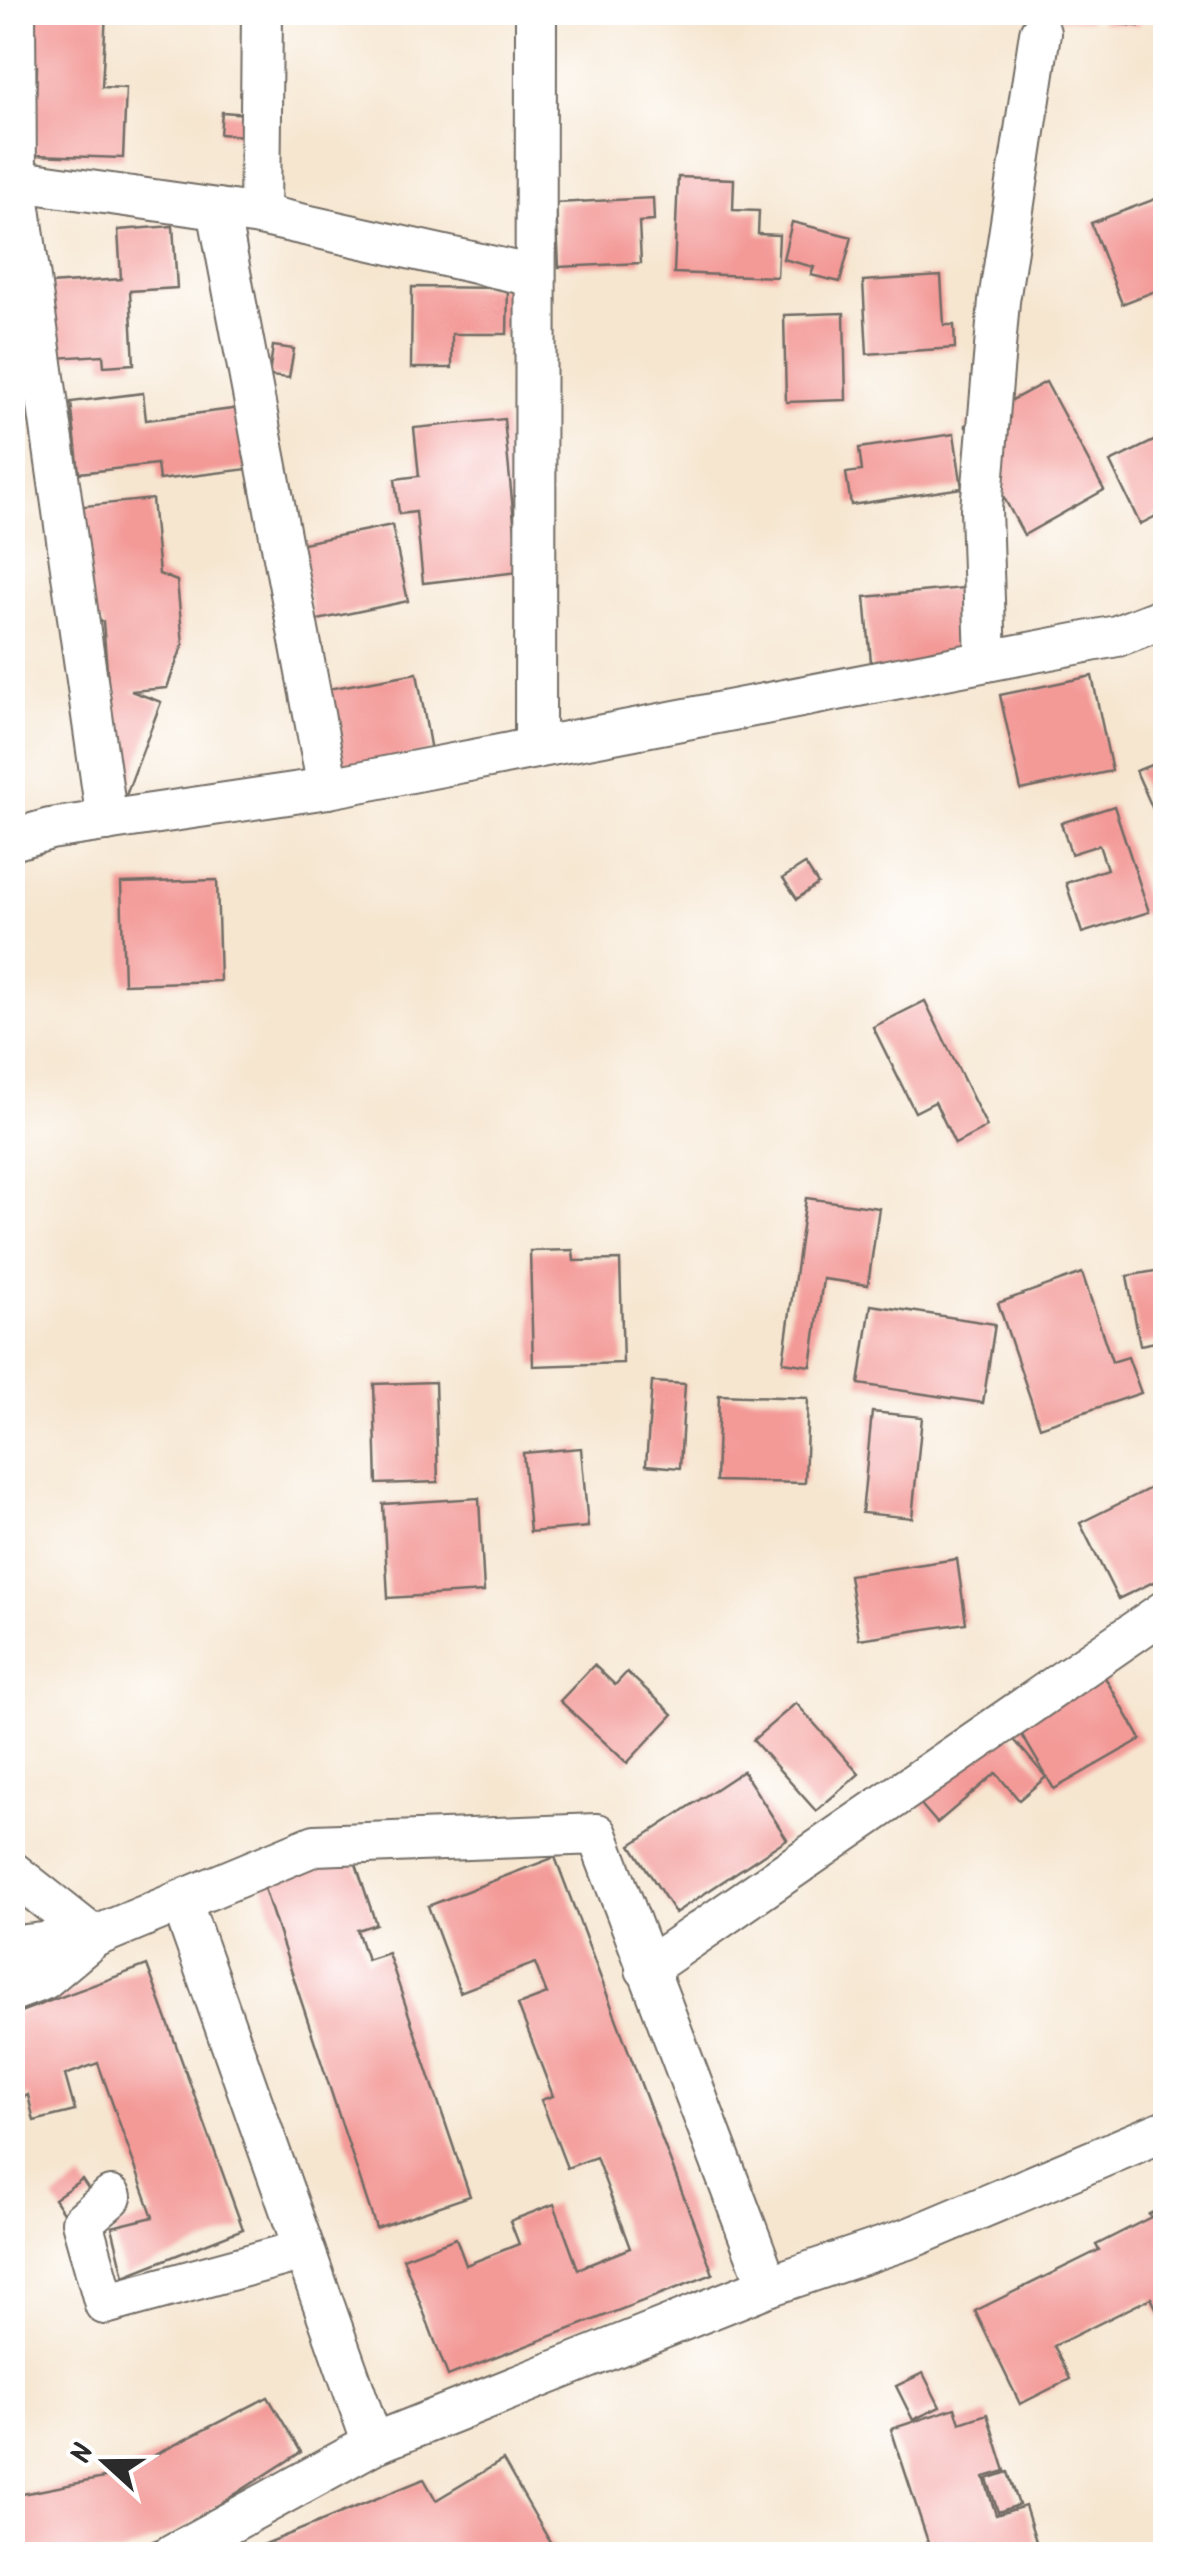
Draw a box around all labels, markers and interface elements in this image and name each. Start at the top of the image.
north arrow [55,2412,155,2512]
text: N [60,2437,108,2470]

